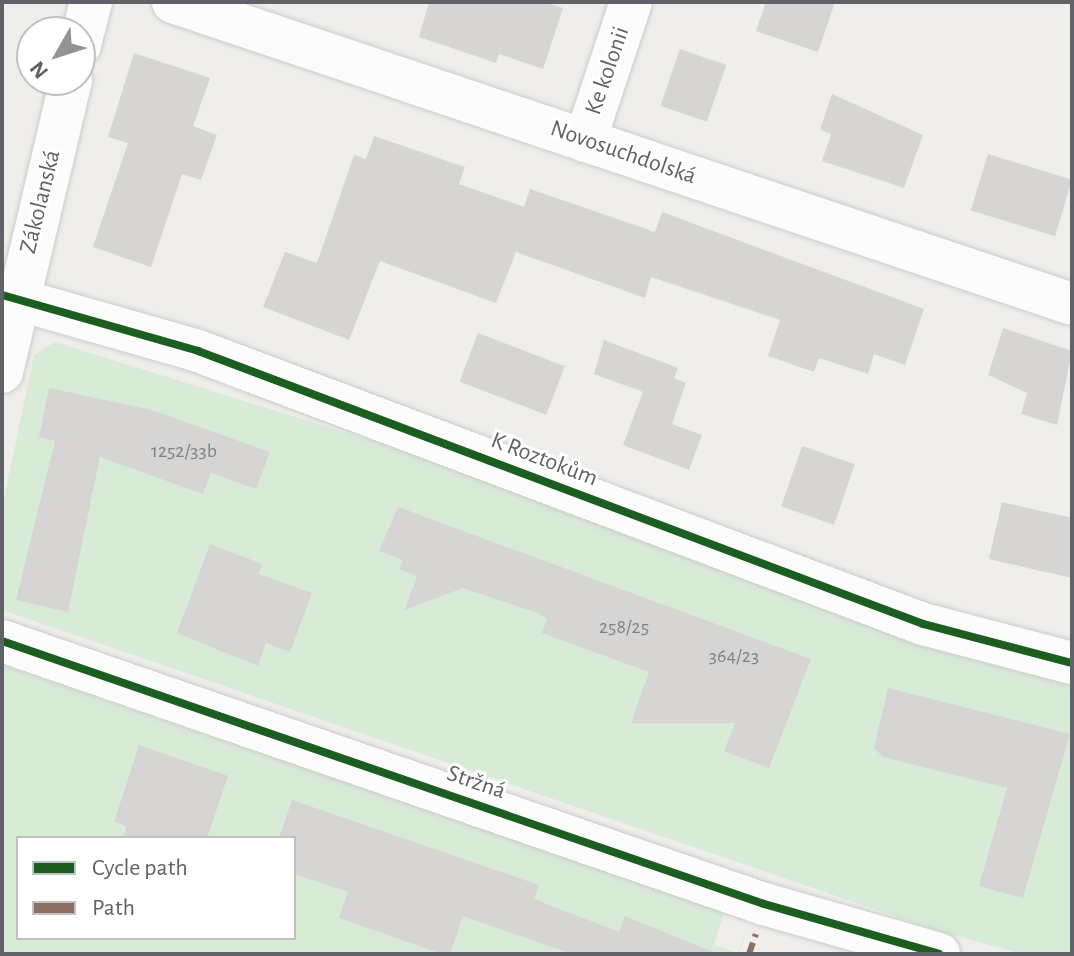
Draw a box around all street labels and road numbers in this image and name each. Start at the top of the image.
street label: Ke kolonii [580,23,636,119]
street label: Novosuchdolská [546,115,700,191]
street label: Zákolanská [14,147,68,257]
street label: K Roztokům [486,426,602,494]
street label: Stržná [443,760,509,806]

